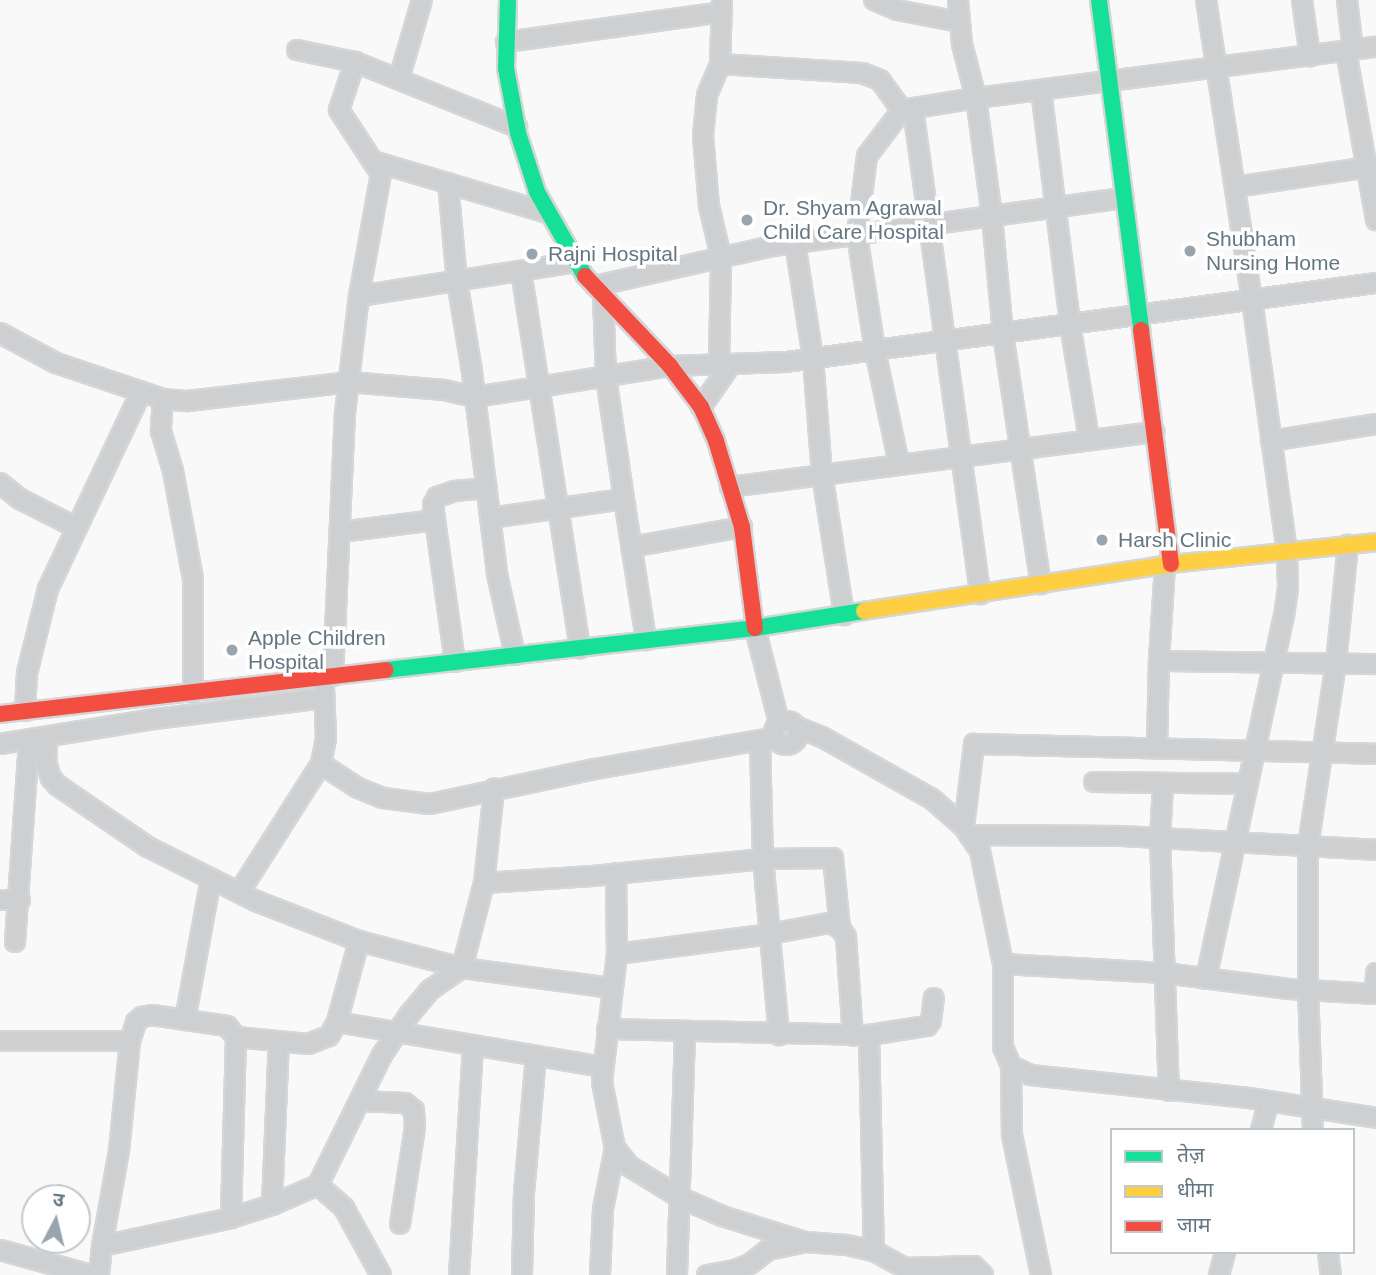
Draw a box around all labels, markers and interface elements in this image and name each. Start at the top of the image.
place label: Dr. Shyam Agrawal Child Care Hospital [763,195,944,245]
marker: Dr. Shyam Agrawal Child Care Hospital [737,210,757,230]
place label: Shubham Nursing Home [1206,226,1340,276]
place label: Rajni Hospital [548,241,678,267]
marker: Shubham Nursing Home [1180,241,1200,261]
marker: Rajni Hospital [522,244,542,264]
place label: Harsh Clinic [1118,527,1231,553]
marker: Harsh Clinic [1092,530,1112,550]
place label: Apple Children Hospital [248,625,386,675]
marker: Apple Children Hospital [222,640,242,660]
legend [1110,1128,1355,1254]
text: तेज़ [1177,1143,1205,1166]
text: धीमा [1177,1178,1213,1201]
north arrow [21,1184,91,1254]
text: उ [52,1189,65,1211]
text: जाम [1177,1213,1211,1236]

